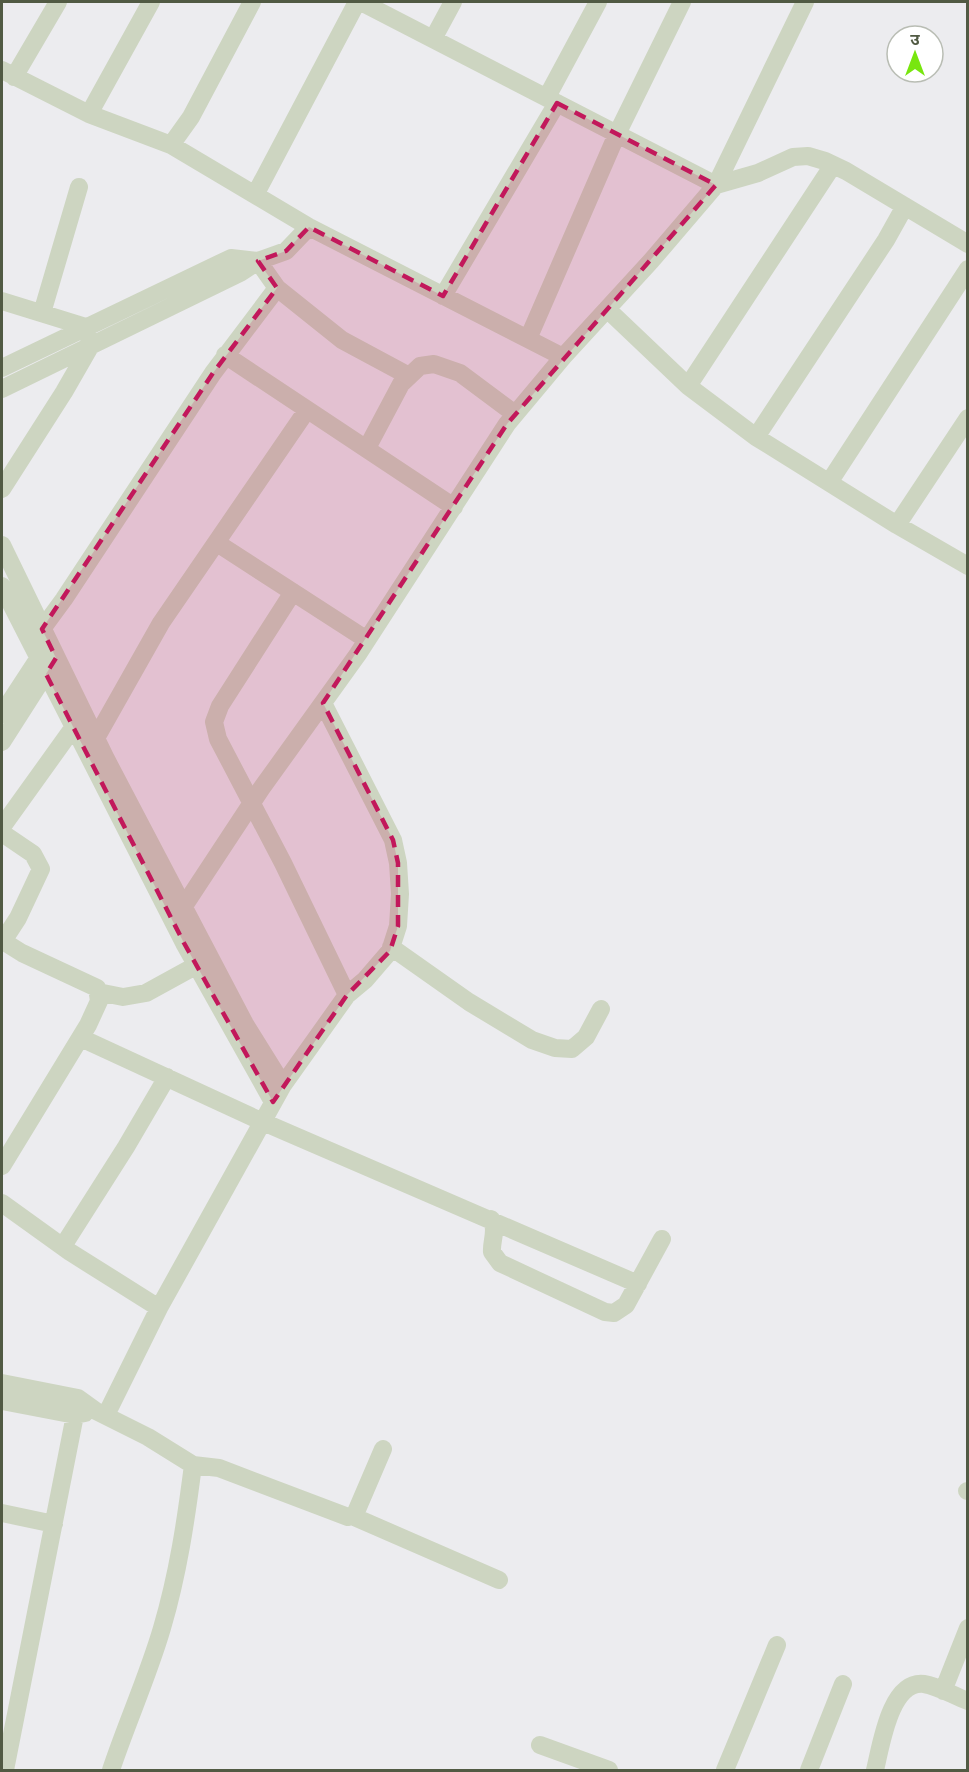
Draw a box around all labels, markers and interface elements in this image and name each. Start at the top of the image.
north arrow [885,24,945,84]
text: उ [910,29,920,48]

